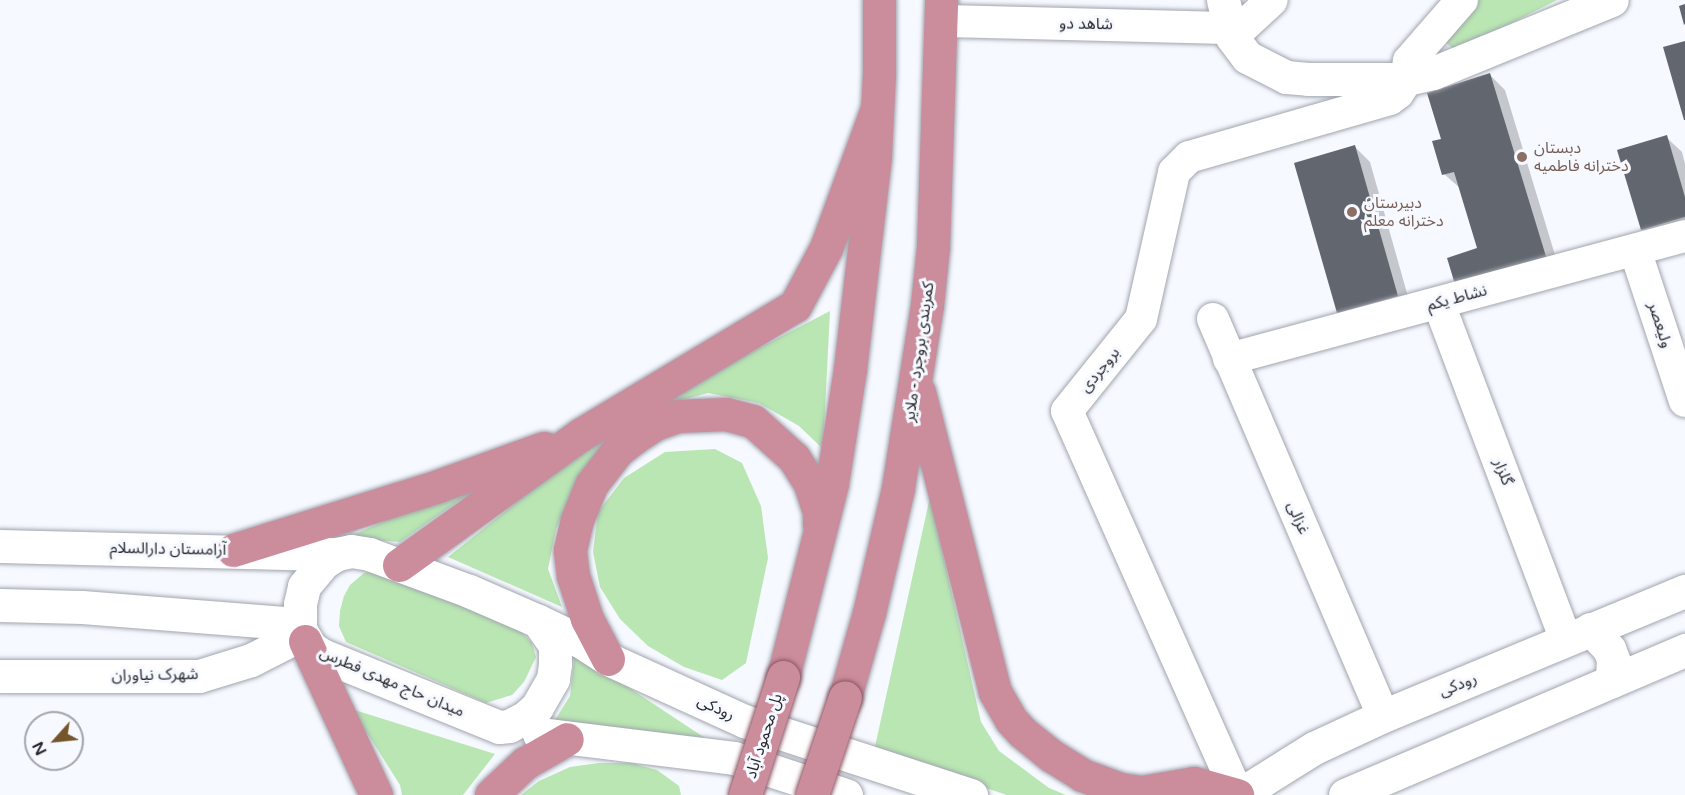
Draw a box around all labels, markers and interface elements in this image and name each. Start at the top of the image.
street label: شاهد دو [1059,14,1113,34]
place label: دبستان دخترانه فاطمیه [1534,138,1629,176]
marker: دبستان دخترانه فاطمیه [1515,150,1529,164]
place label: دبیرستان دخترانه معلم [1364,193,1444,231]
marker: دبیرستان دخترانه معلم [1345,205,1359,219]
street label: کمربندی بروجرد - ملایر [900,281,938,423]
street label: نشاط یکم [1425,281,1489,315]
street label: ولیعصر [1644,300,1676,350]
street label: بروجردی [1076,343,1124,397]
street label: گلزار [1489,456,1517,488]
street label: غزالی [1283,499,1313,537]
street label: آرامستان دارالسلام [110,538,226,560]
street label: میدان حاج مهدی فطرس [317,643,467,721]
street label: شهرک نیاوران [111,665,199,685]
street label: رودکی [1436,669,1480,701]
street label: رودکی [694,691,738,725]
street label: پل محمود آباد [741,691,787,781]
north arrow [24,711,84,771]
text: N [28,738,52,759]

